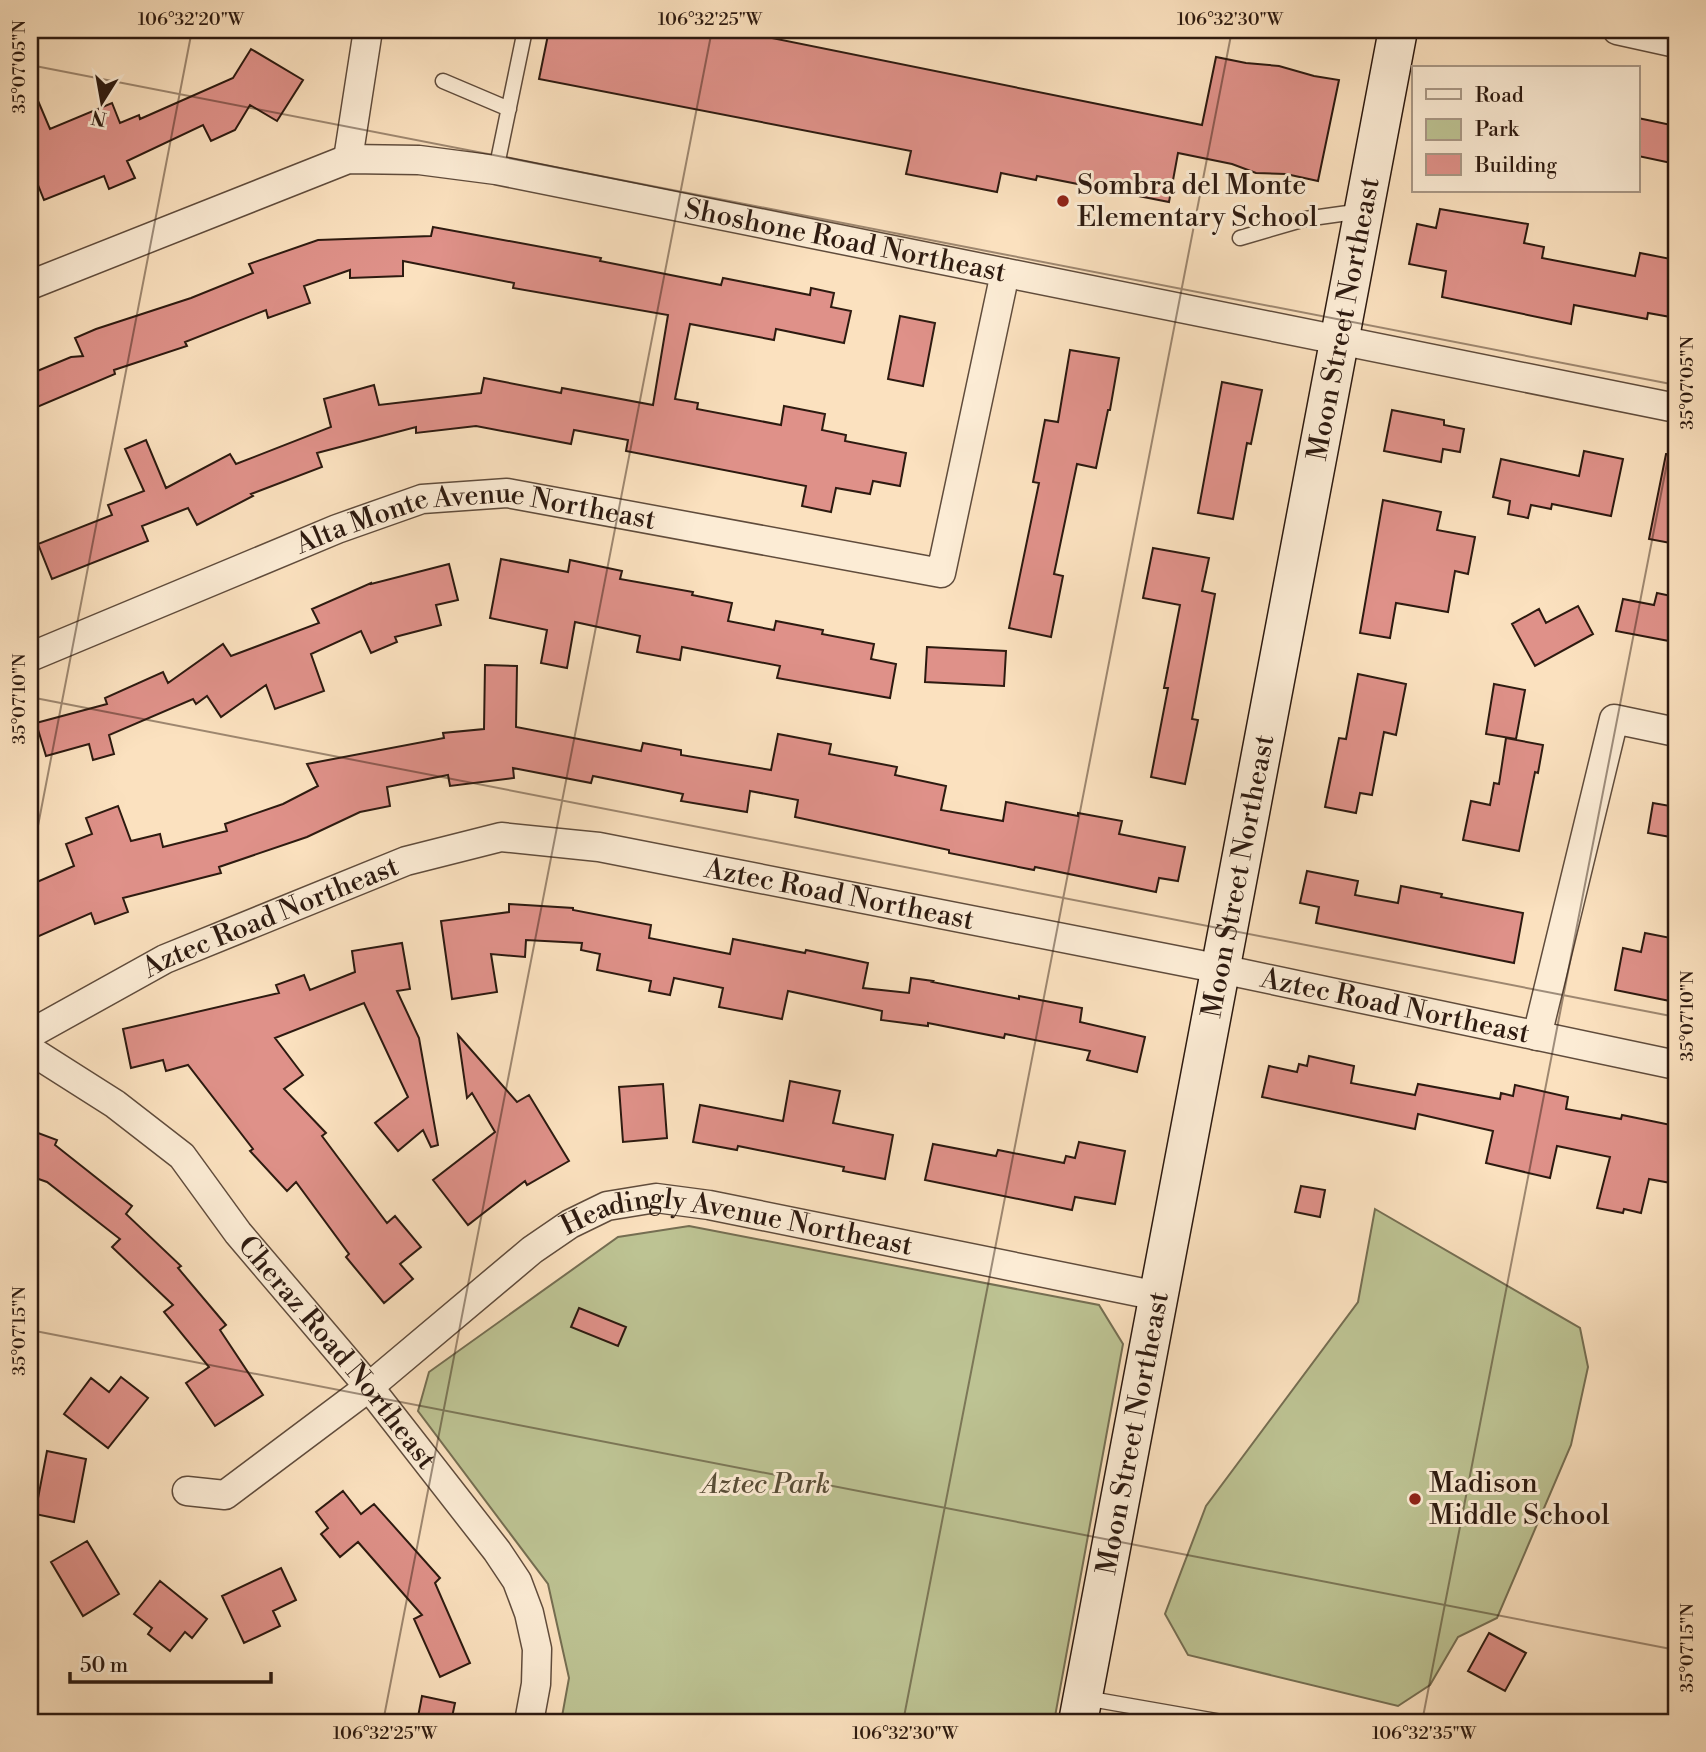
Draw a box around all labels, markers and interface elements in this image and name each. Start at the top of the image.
text: 106°32'20"W [138,8,245,31]
text: 106°32'25"W [658,8,763,31]
text: 106°32'30"W [1177,8,1284,31]
text: 35°07'05"N [8,20,31,114]
north arrow [66,66,136,136]
legend [1412,66,1640,192]
text: Road [1475,83,1524,109]
text: N [89,104,109,131]
text: Park [1475,117,1520,143]
text: Building [1474,153,1557,179]
place label: Sombra del Monte Elementary School [1077,168,1318,235]
street label: Moon Street Northeast [1299,174,1387,463]
street label: Shoshone Road Northeast [681,191,1009,290]
marker: Sombra del Monte Elementary School [1055,193,1071,209]
text: 35°07'05"N [1676,336,1699,430]
street label: Alta Monte Avenue Northeast [289,475,659,562]
text: 35°07'10"N [8,653,31,744]
street label: Moon Street Northeast [1194,731,1282,1020]
street label: Aztec Road Northeast [135,848,404,986]
street label: Aztec Road Northeast [701,850,977,938]
street label: Aztec Road Northeast [1257,960,1533,1051]
text: 35°07'10"N [1676,970,1699,1061]
street label: Headingly Avenue Northeast [555,1180,916,1263]
street label: Cheraz Road Northeast [230,1228,444,1476]
text: 35°07'15"N [8,1286,31,1376]
street label: Moon Street Northeast [1089,1289,1177,1578]
place label: Madison Middle School [1429,1466,1609,1533]
park label: Aztec Park [699,1467,830,1502]
marker: Madison Middle School [1407,1491,1423,1507]
text: 35°07'15"N [1676,1603,1699,1693]
scale bar [70,1640,271,1684]
text: 50 m [80,1653,128,1679]
text: 106°32'25"W [333,1722,438,1745]
text: 106°32'30"W [852,1722,959,1745]
text: 106°32'35"W [1372,1722,1477,1745]

